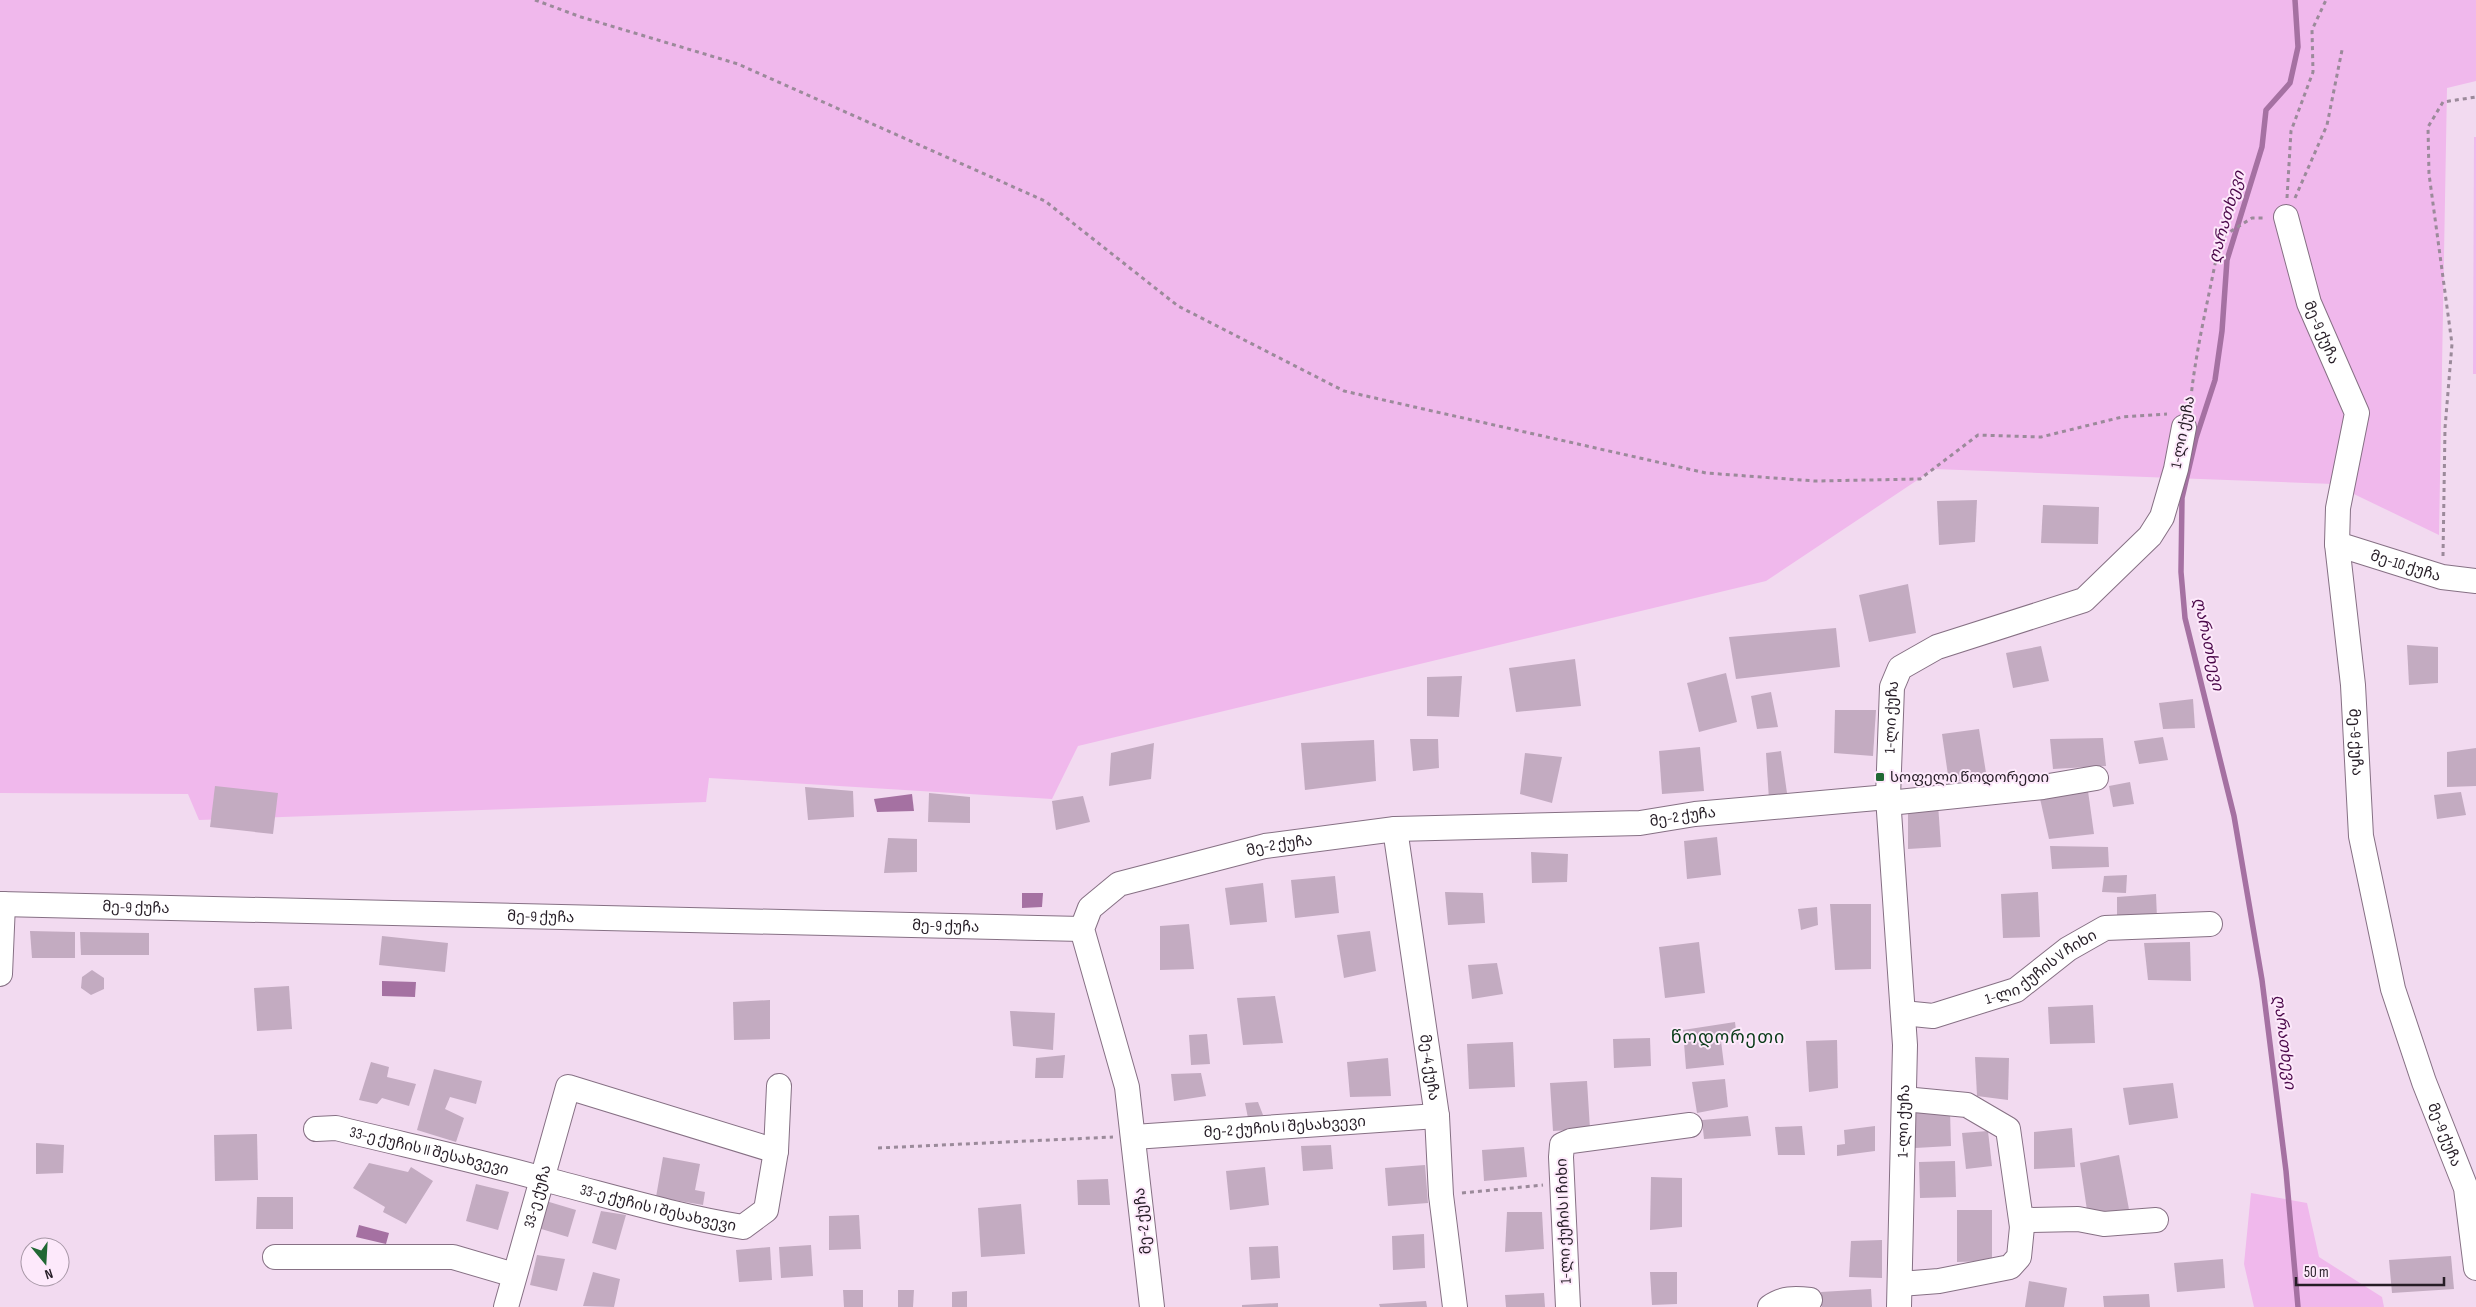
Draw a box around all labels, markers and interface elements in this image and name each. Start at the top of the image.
water label: ღარათხევი [2205,168,2249,265]
street label: მე-9 ქუჩა [2300,298,2344,367]
street label: 1-ლი ქუჩა [2167,394,2199,470]
street label: მე-10 ქუჩა [2368,546,2443,586]
water label: ღარათხევი [2189,596,2227,693]
street label: 1-ლი ქუჩა [1880,677,1903,754]
street label: მე-9 ქუჩა [2345,708,2367,776]
place label: სოფელი წოდორეთი [1890,768,2049,787]
marker: სოფელი წოდორეთი [1874,771,1886,783]
street label: მე-2 ქუჩა [1648,803,1717,831]
street label: მე-2 ქუჩა [1244,830,1314,860]
street label: მე-9 ქუჩა [102,897,170,917]
street label: მე-9 ქუჩა [507,906,575,927]
street label: მე-9 ქუჩა [912,916,980,936]
street label: 1-ლი ქუჩის V ჩიხი [1983,925,2100,1009]
water label: ღარათხევი [2269,994,2299,1091]
district label: წოდორეთი [1671,1027,1785,1048]
street label: მე-4 ქუჩა [1416,1033,1444,1102]
street label: 1-ლი ქუჩა [1893,1084,1914,1158]
street label: მე-9 ქუჩა [2424,1100,2466,1169]
street label: მე-2 ქუჩის I შესახვევი [1203,1111,1366,1142]
street label: 33-ე ქუჩის II შესახვევი [348,1122,511,1179]
street label: 1-ლი ქუჩის I ჩიხი [1552,1158,1576,1284]
street label: 33-ე ქუჩა [519,1163,555,1230]
street label: 33-ე ქუჩის I შესახვევი [578,1180,738,1235]
street label: მე-2 ქუჩა [1130,1187,1156,1255]
north arrow [20,1237,70,1287]
scale bar [2296,1254,2444,1286]
text: 50 m [2304,1263,2329,1282]
text: N [43,1265,55,1283]

